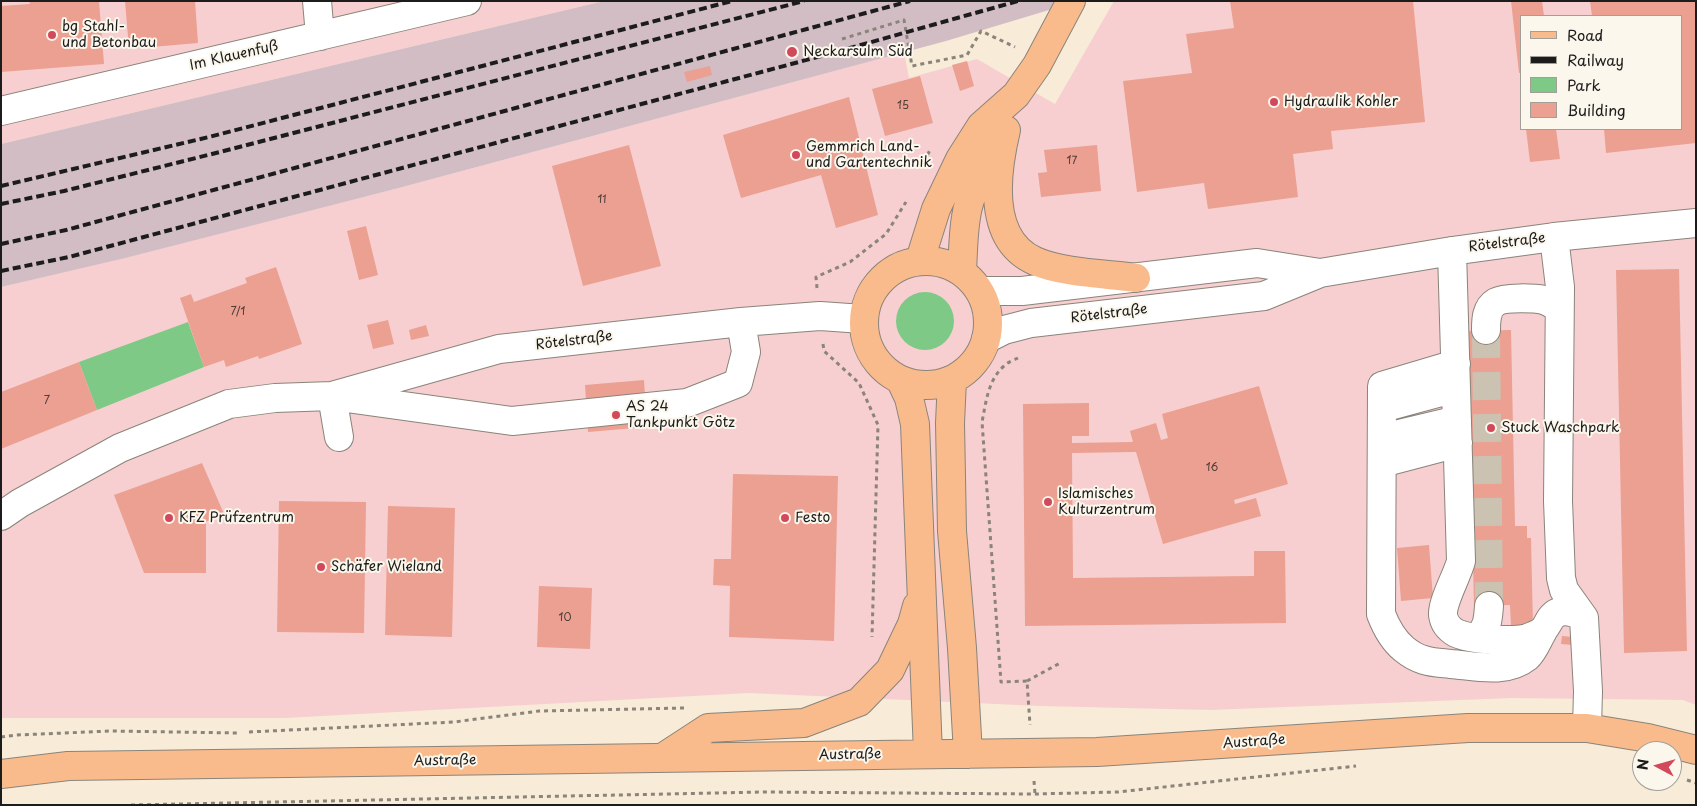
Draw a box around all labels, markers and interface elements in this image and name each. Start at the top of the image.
legend [1520,15,1682,130]
place label: bg Stahl- und Betonbau [62,19,156,52]
text: Road [1567,23,1603,46]
marker: bg Stahl- und Betonbau [46,29,58,41]
street label: Im Klauenfuß [188,38,280,74]
place label: Neckarsulm Süd [803,44,913,60]
marker: Neckarsulm Süd [785,45,799,59]
text: Railway [1567,48,1624,71]
text: Park [1567,73,1601,96]
place label: Hydraulik Kohler [1284,94,1398,110]
marker: Hydraulik Kohler [1268,96,1280,108]
text: Building [1567,98,1626,121]
house number: 15 [897,99,909,113]
place label: Gemmrich Land- und Gartentechnik [806,139,932,172]
marker: Gemmrich Land- und Gartentechnik [790,149,802,161]
house number: 17 [1067,154,1077,168]
house number: 11 [597,193,607,207]
street label: Rötelstraße [1468,230,1546,256]
street label: Rötelstraße [1070,301,1148,327]
house number: 7/1 [230,305,246,319]
street label: Rötelstraße [535,328,613,354]
house number: 7 [44,394,50,408]
place label: AS 24 Tankpunkt Götz [626,399,735,432]
marker: AS 24 Tankpunkt Götz [610,409,622,421]
place label: Stuck Waschpark [1501,420,1620,436]
marker: Stuck Waschpark [1485,422,1497,434]
house number: 16 [1206,461,1218,475]
place label: Islamisches Kulturzentrum [1058,486,1155,518]
marker: Islamisches Kulturzentrum [1042,496,1054,508]
place label: KFZ Prüfzentrum [179,510,294,526]
place label: Festo [795,510,830,526]
marker: KFZ Prüfzentrum [163,512,175,524]
marker: Festo [779,512,791,524]
place label: Schäfer Wieland [331,559,442,575]
marker: Schäfer Wieland [315,561,327,573]
house number: 10 [559,611,571,625]
street label: Austraße [1222,731,1286,753]
north arrow [1632,741,1682,791]
street label: Austraße [818,746,882,764]
street label: Austraße [413,752,477,770]
text: N [1632,758,1654,771]

